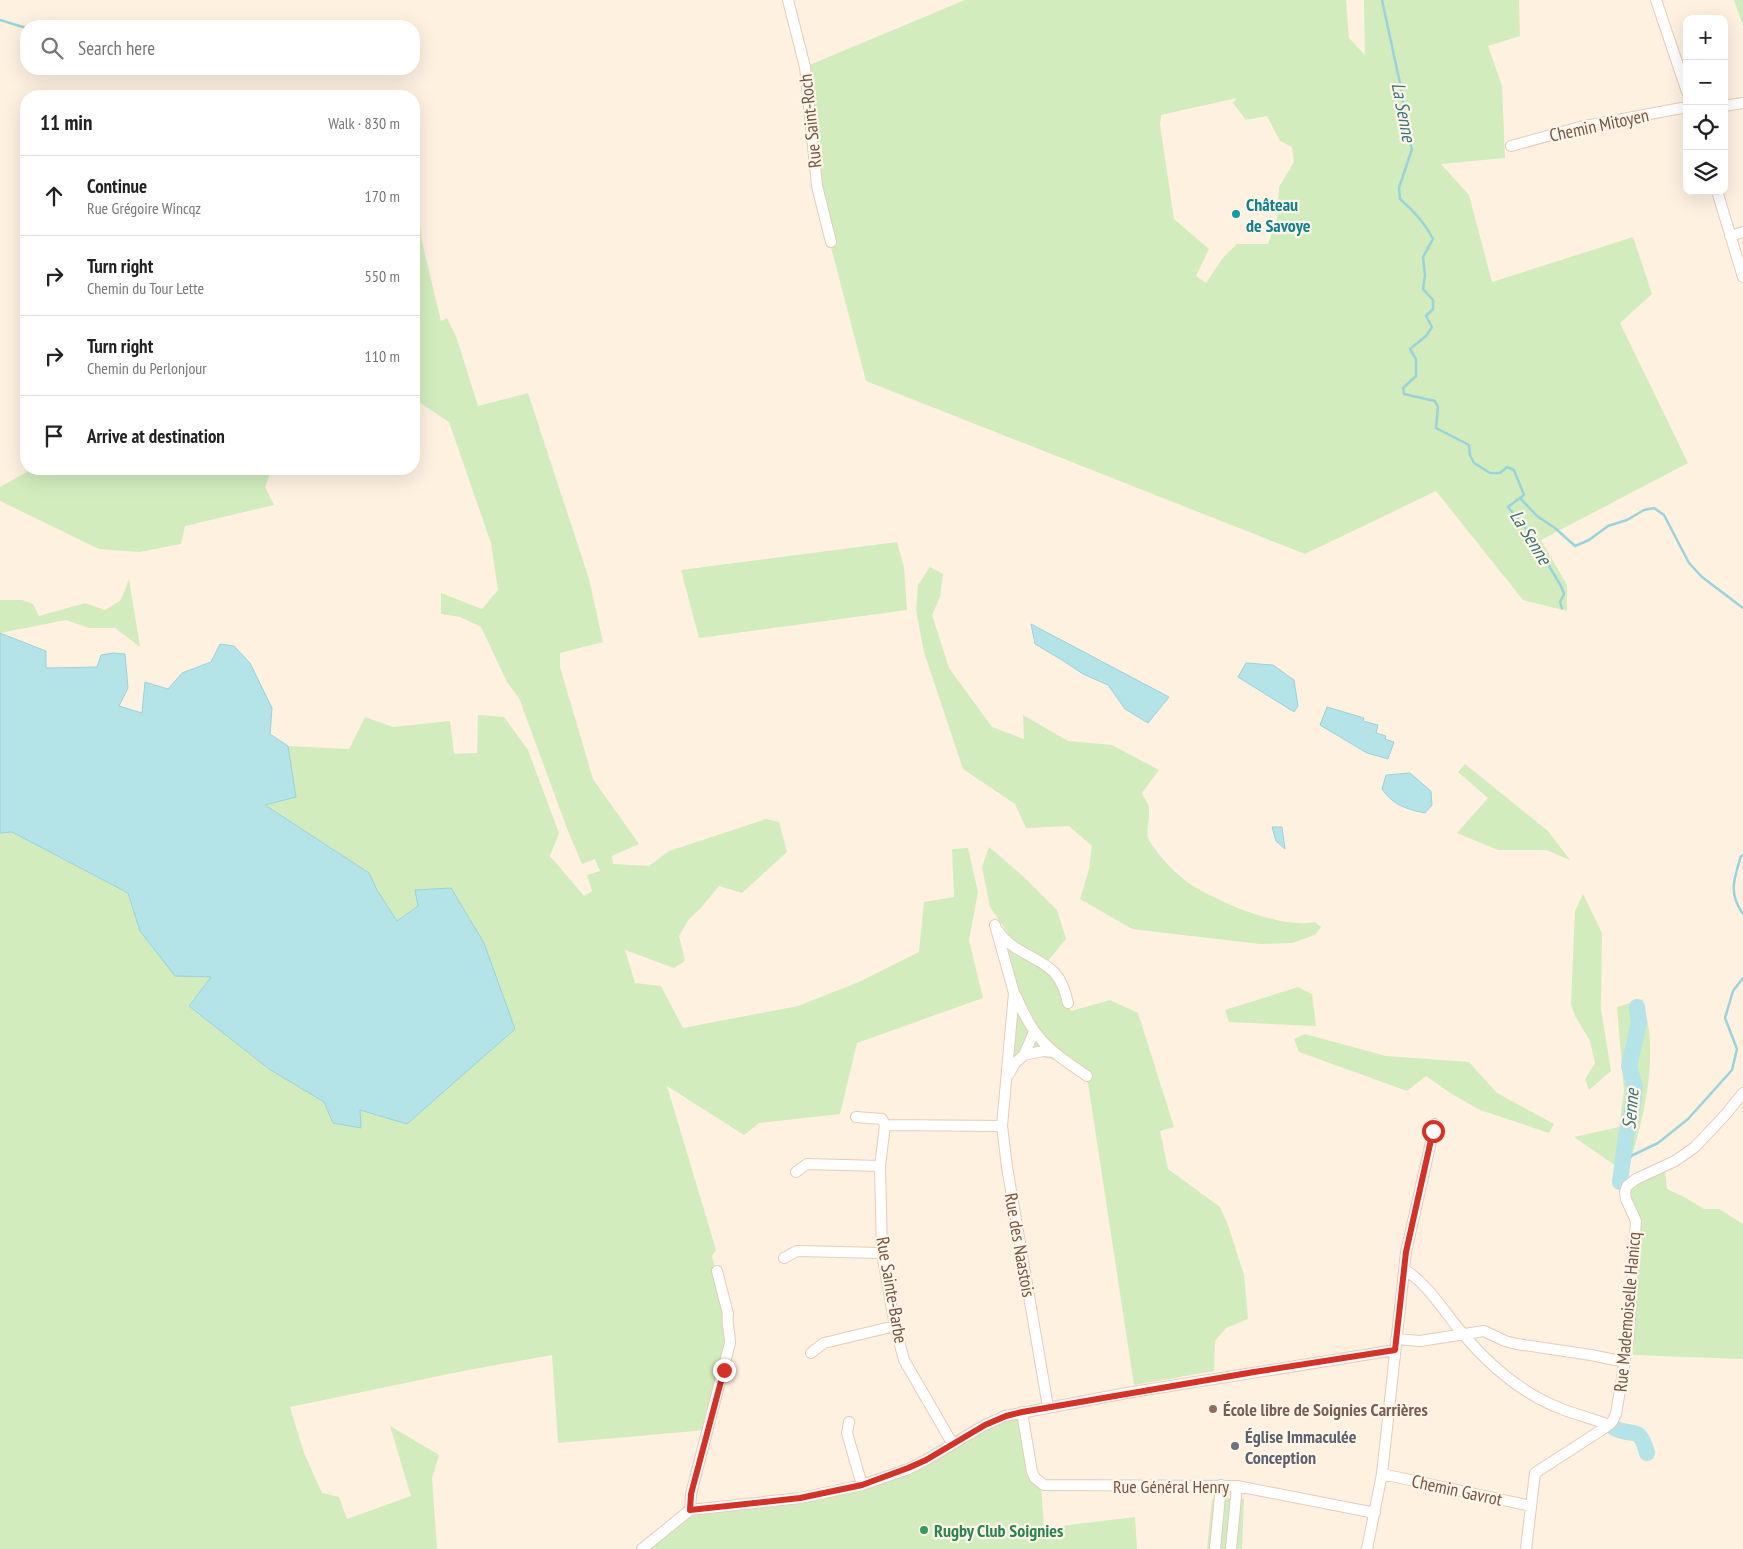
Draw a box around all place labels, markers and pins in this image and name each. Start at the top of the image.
place label: Château de Savoye [1246,193,1311,237]
marker: Château de Savoye [1230,208,1242,220]
place label: École libre de Soignies Carrières [1223,1398,1428,1421]
marker: École libre de Soignies Carrières [1207,1403,1219,1415]
place label: Église Immaculée Conception [1245,1425,1357,1469]
marker: Église Immaculée Conception [1229,1440,1241,1452]
place label: Rugby Club Soignies [934,1519,1063,1542]
marker: Rugby Club Soignies [918,1524,930,1536]

